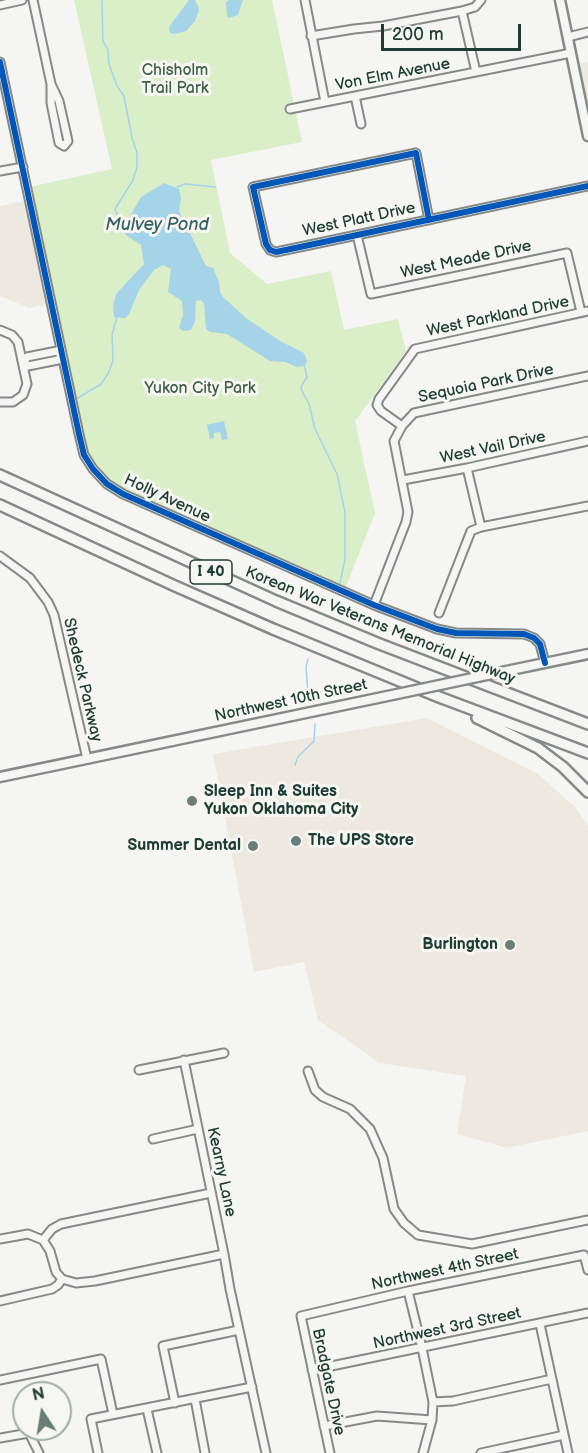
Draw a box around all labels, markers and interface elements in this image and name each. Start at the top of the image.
scale bar [384,12,524,50]
text: 200 m [392,24,444,45]
street label: Von Elm Avenue [334,54,452,96]
park label: Chisholm Trail Park [141,61,209,99]
street label: West Platt Drive [301,199,417,241]
water label: Mulvey Pond [105,214,209,236]
street label: West Meade Drive [399,237,533,283]
street label: West Parkland Drive [425,293,571,341]
street label: Sequoia Park Drive [417,360,555,408]
park label: Yukon City Park [144,379,256,399]
street label: West Vail Drive [439,427,547,469]
street label: Holly Avenue [121,471,213,527]
road number: I 40 [190,560,232,584]
street label: Korean War Veterans Memorial Highway [242,563,518,689]
street label: Shedeck Parkway [58,616,106,744]
street label: Northwest 10th Street [213,675,369,727]
place label: Sleep Inn & Suites Yukon Oklahoma City [204,782,358,820]
marker: Sleep Inn & Suites Yukon Oklahoma City [185,794,199,808]
place label: The UPS Store [308,831,414,851]
marker: The UPS Store [289,834,303,848]
place label: Summer Dental [128,836,241,856]
marker: Summer Dental [246,839,260,853]
place label: Burlington [422,935,498,955]
marker: Burlington [503,938,517,952]
street label: Kearny Lane [202,1125,240,1219]
street label: Northwest 4th Street [370,1245,520,1295]
street label: Northwest 3rd Street [371,1304,523,1354]
street label: Bradgate Drive [307,1327,349,1437]
north arrow [12,1381,72,1441]
text: N [31,1384,46,1405]

